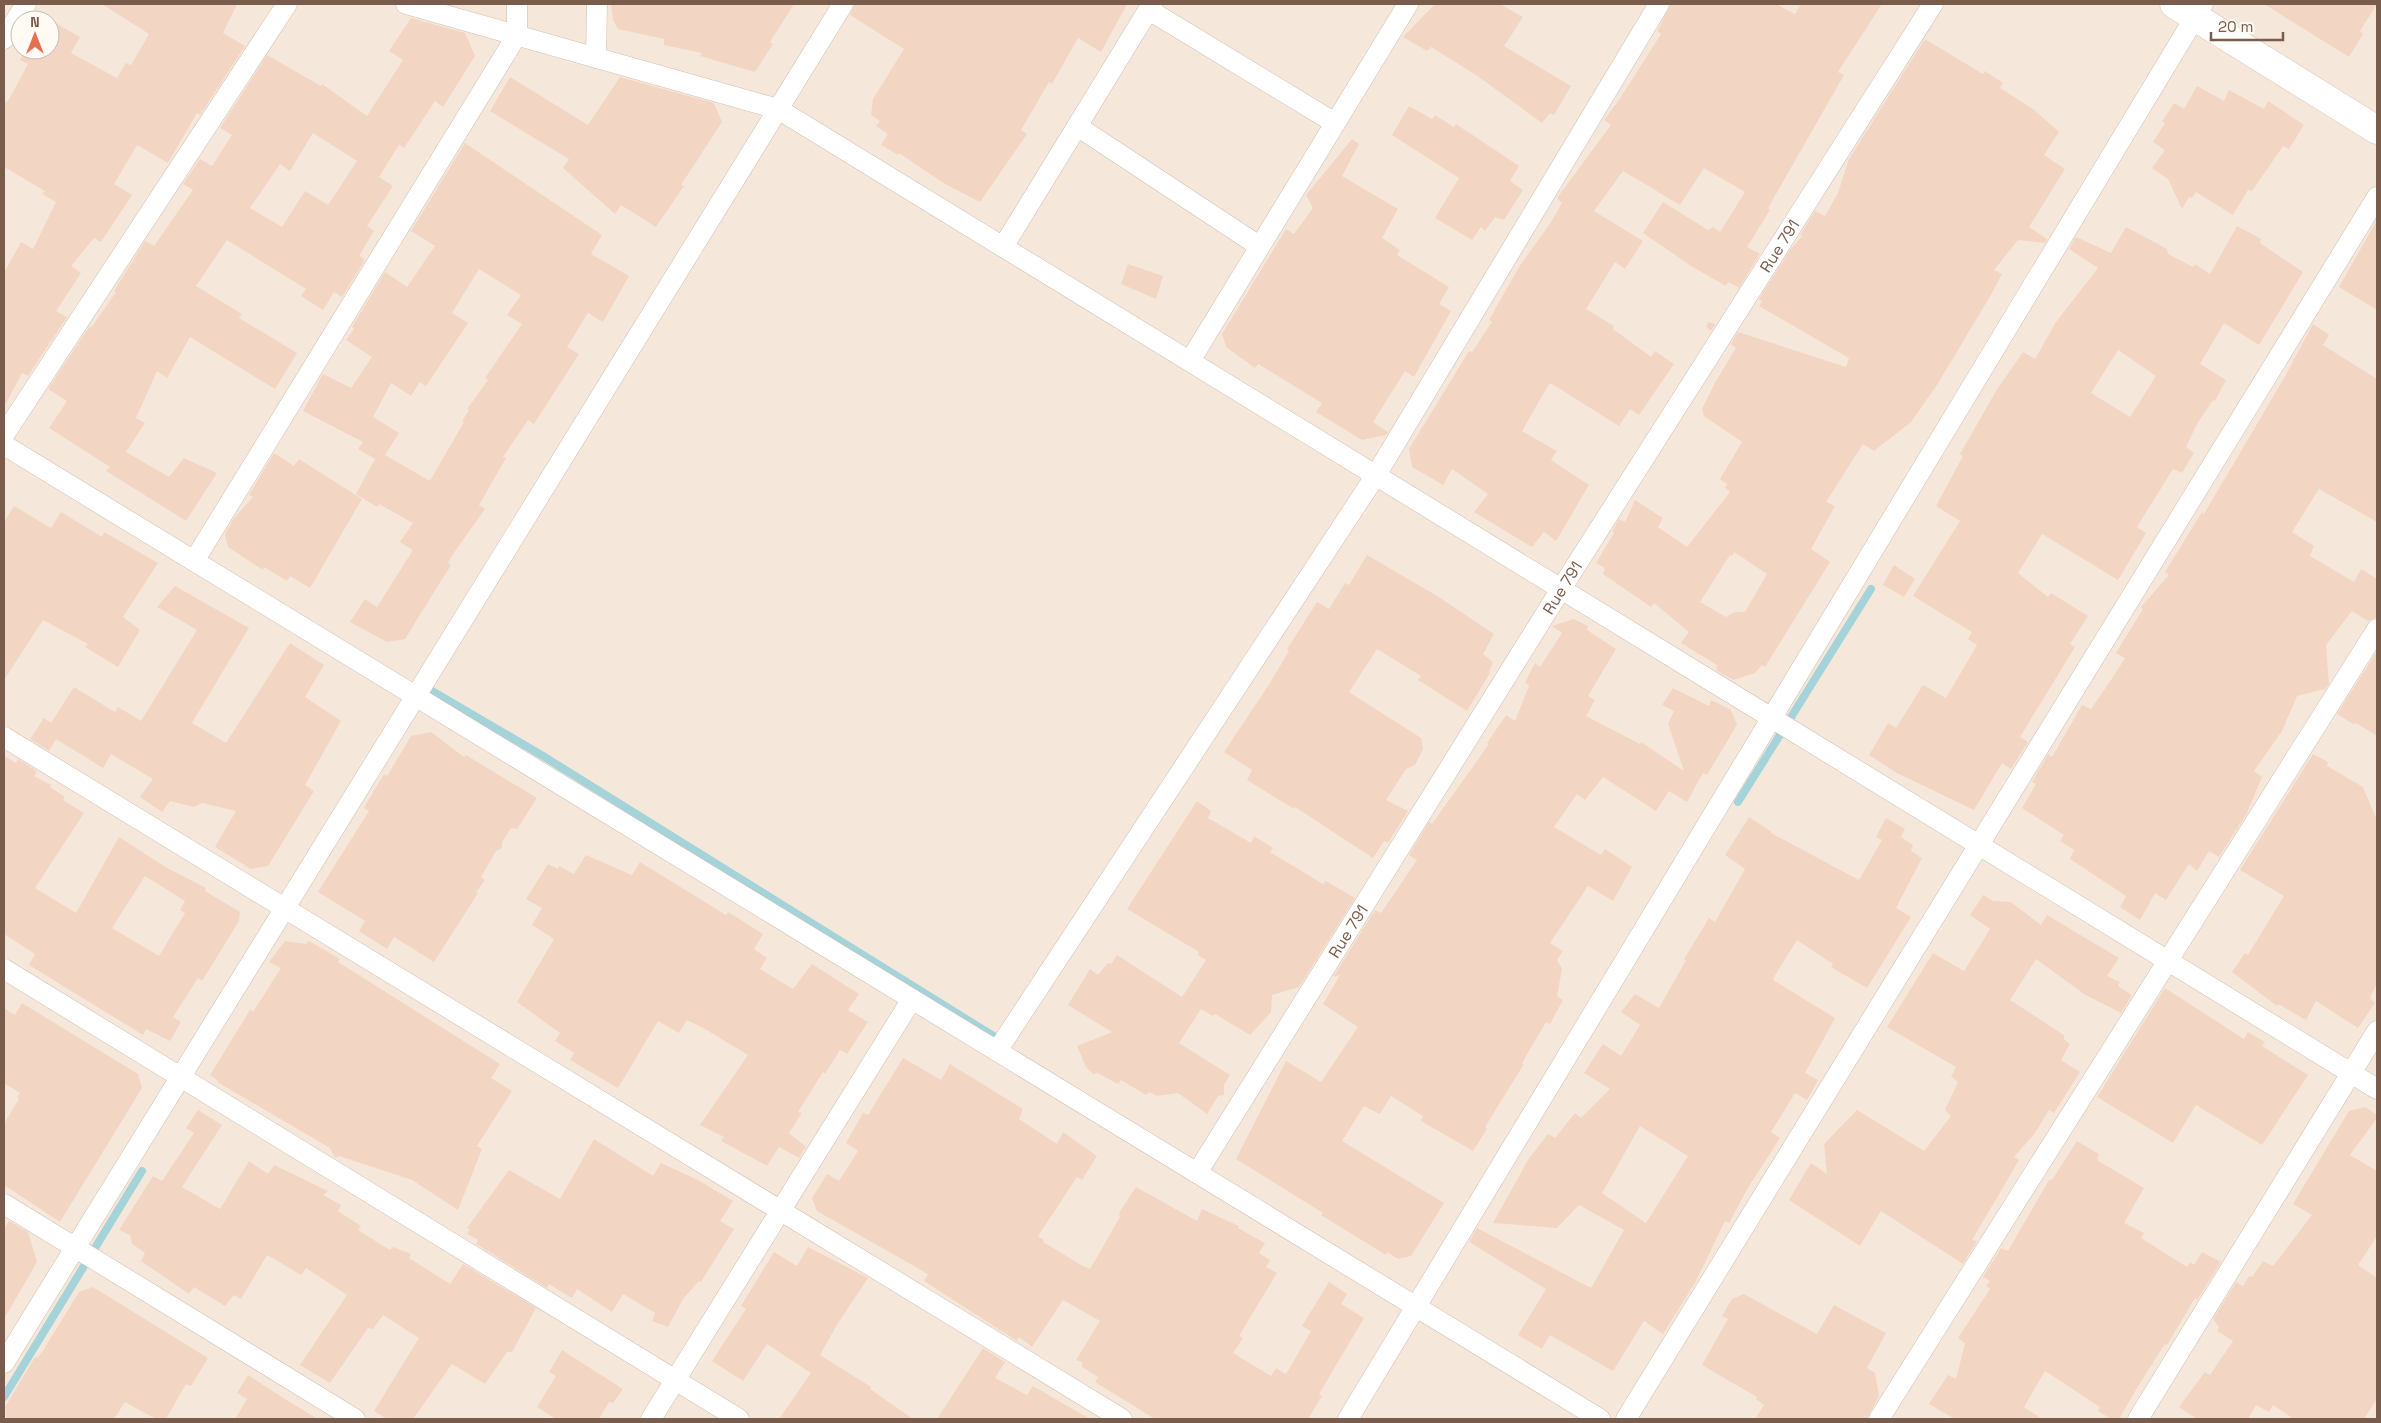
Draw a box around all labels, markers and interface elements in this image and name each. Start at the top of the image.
north arrow [10,10,60,60]
scale bar [2211,10,2284,42]
text: N [30,13,40,31]
text: 20 m [2218,17,2253,36]
street label: Rue 791 [1755,215,1804,276]
street label: Rue 791 [1538,557,1587,618]
street label: Rue 791 [1324,901,1373,962]

